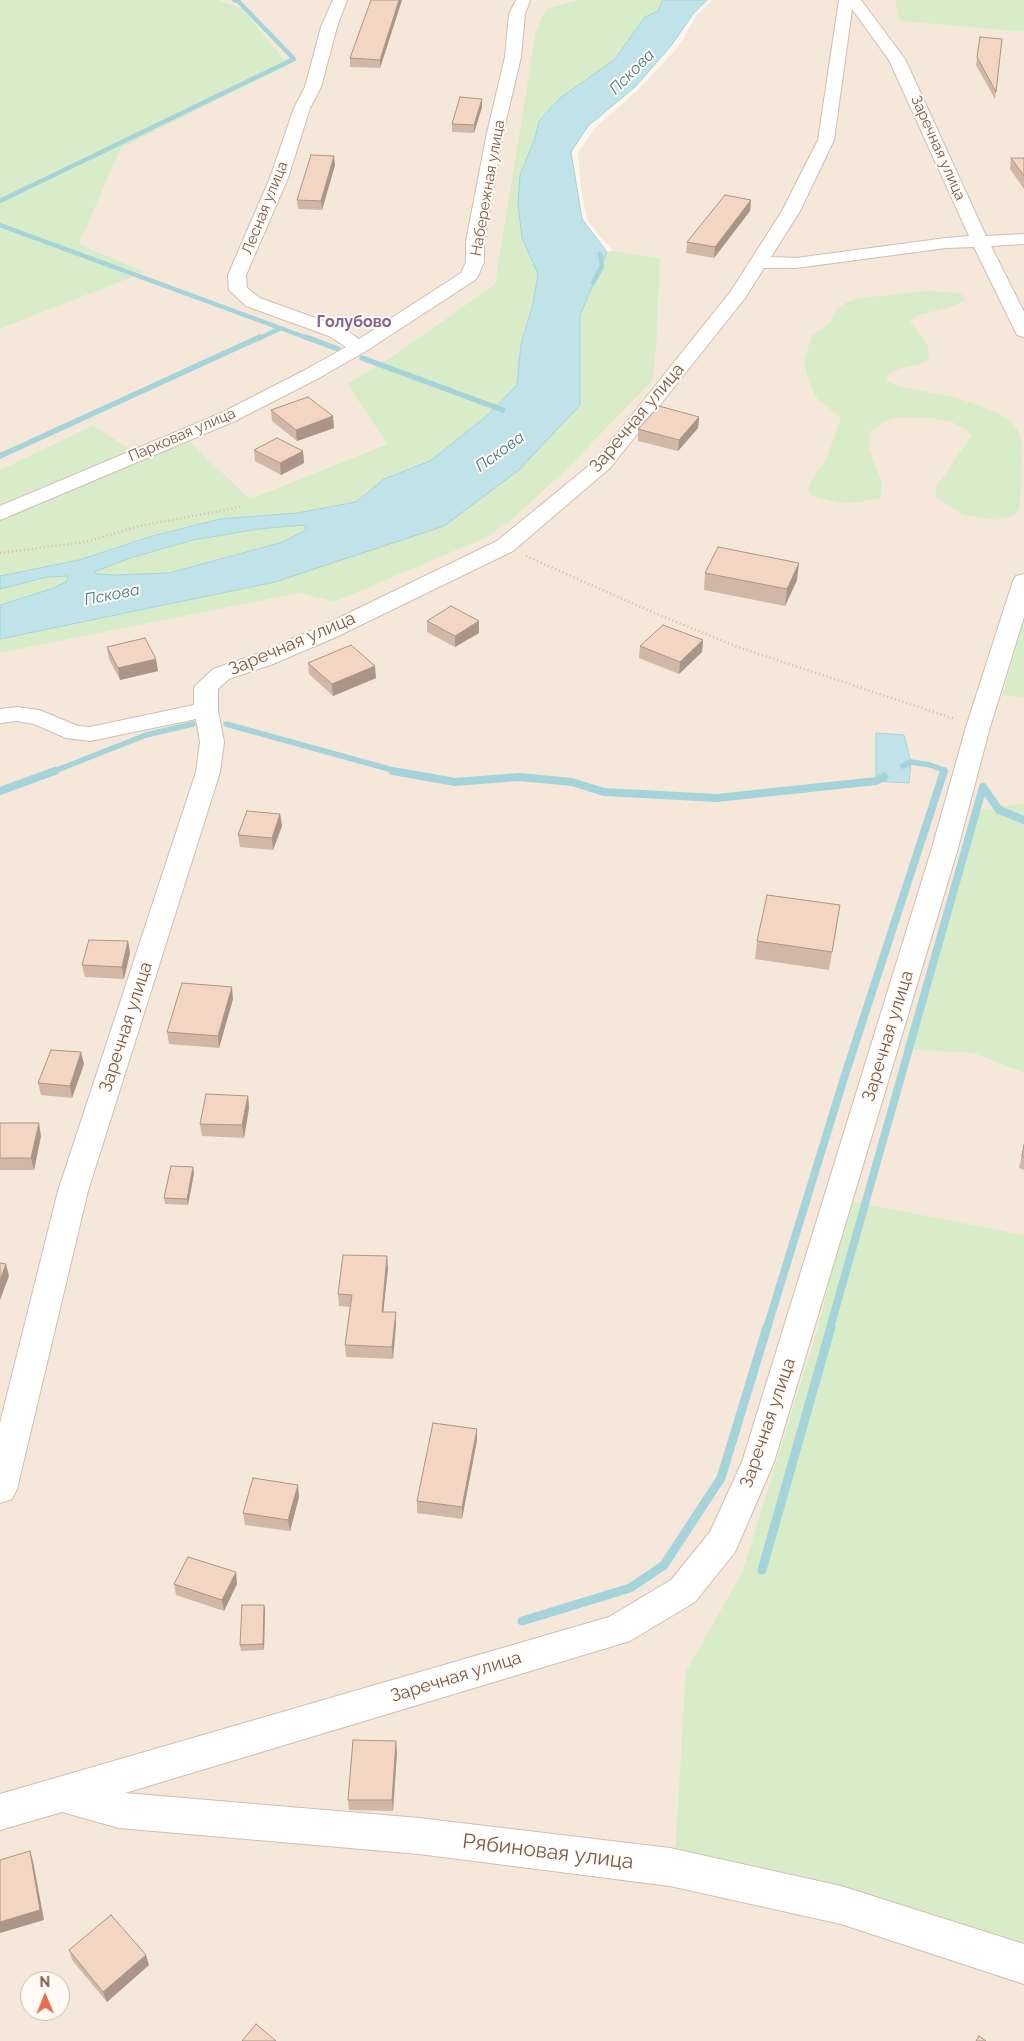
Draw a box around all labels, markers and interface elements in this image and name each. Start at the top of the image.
water label: Пскова [605,45,659,99]
street label: Заречная улица [907,93,969,203]
street label: Набережная улица [467,119,509,257]
street label: Лесная улица [238,159,292,257]
district label: Голубово [317,312,391,332]
street label: Заречная улица [585,359,689,477]
street label: Парковая улица [126,404,238,466]
water label: Пскова [472,428,528,476]
water label: Пскова [83,580,141,610]
street label: Заречная улица [225,608,359,680]
street label: Заречная улица [95,959,157,1095]
street label: Заречная улица [858,968,918,1104]
street label: Заречная улица [736,1355,800,1491]
street label: Заречная улица [388,1647,524,1707]
street label: Рябиновая улица [461,1829,635,1875]
north arrow [20,1971,70,2021]
text: N [39,1974,50,1990]

